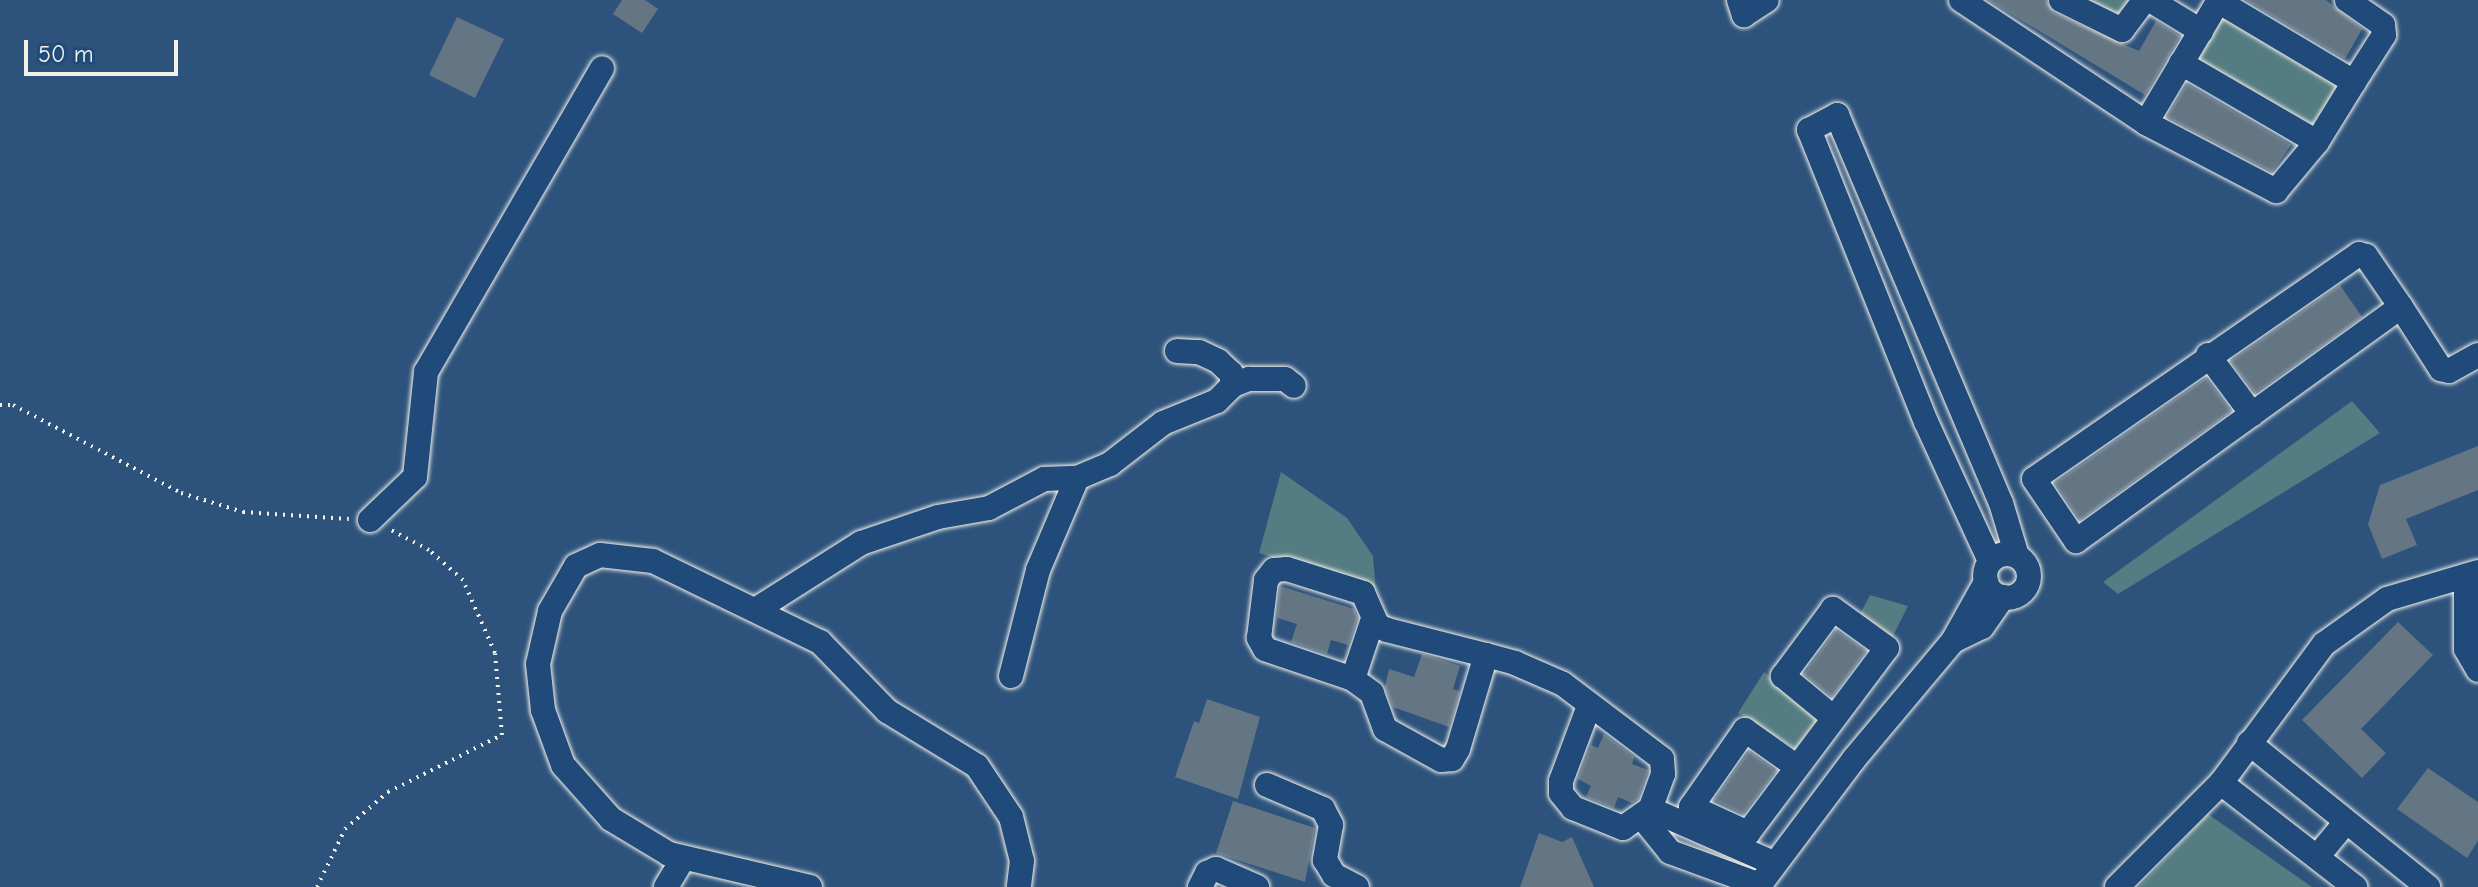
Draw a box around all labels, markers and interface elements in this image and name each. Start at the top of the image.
scale bar [28,24,182,74]
text: 50 m [38,40,94,68]

